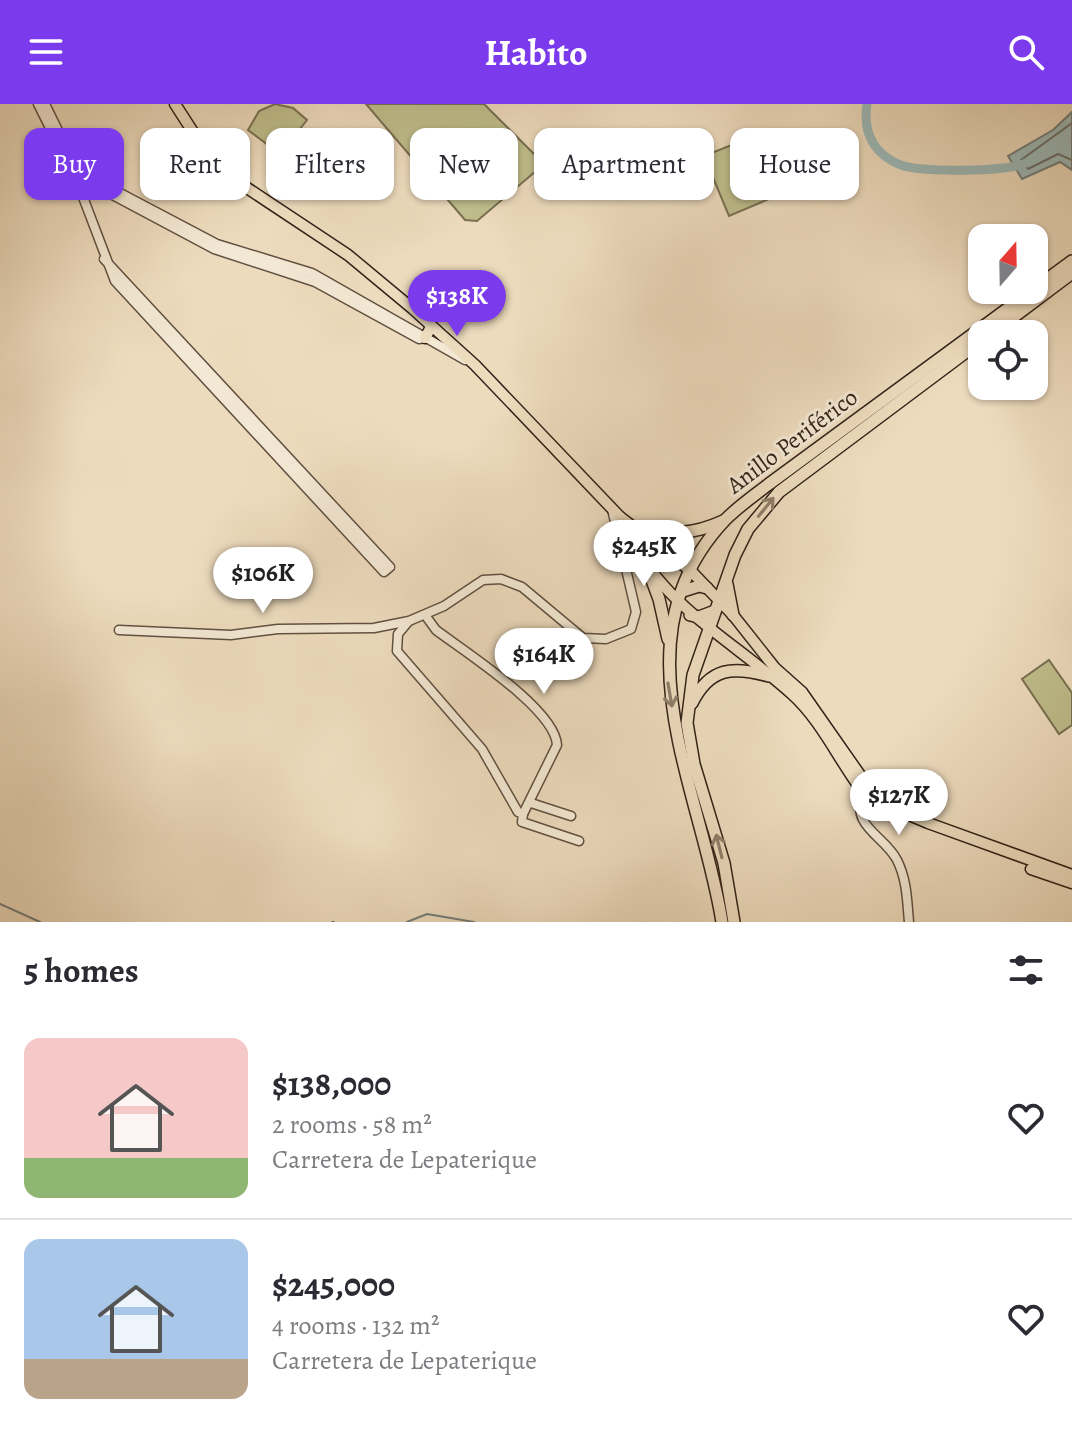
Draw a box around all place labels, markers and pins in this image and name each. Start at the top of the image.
pin: $138K [401,270,513,338]
pin: $245K [588,520,700,588]
pin: $106K [207,547,319,615]
pin: $164K [488,628,600,696]
pin: $127K [843,769,955,837]

